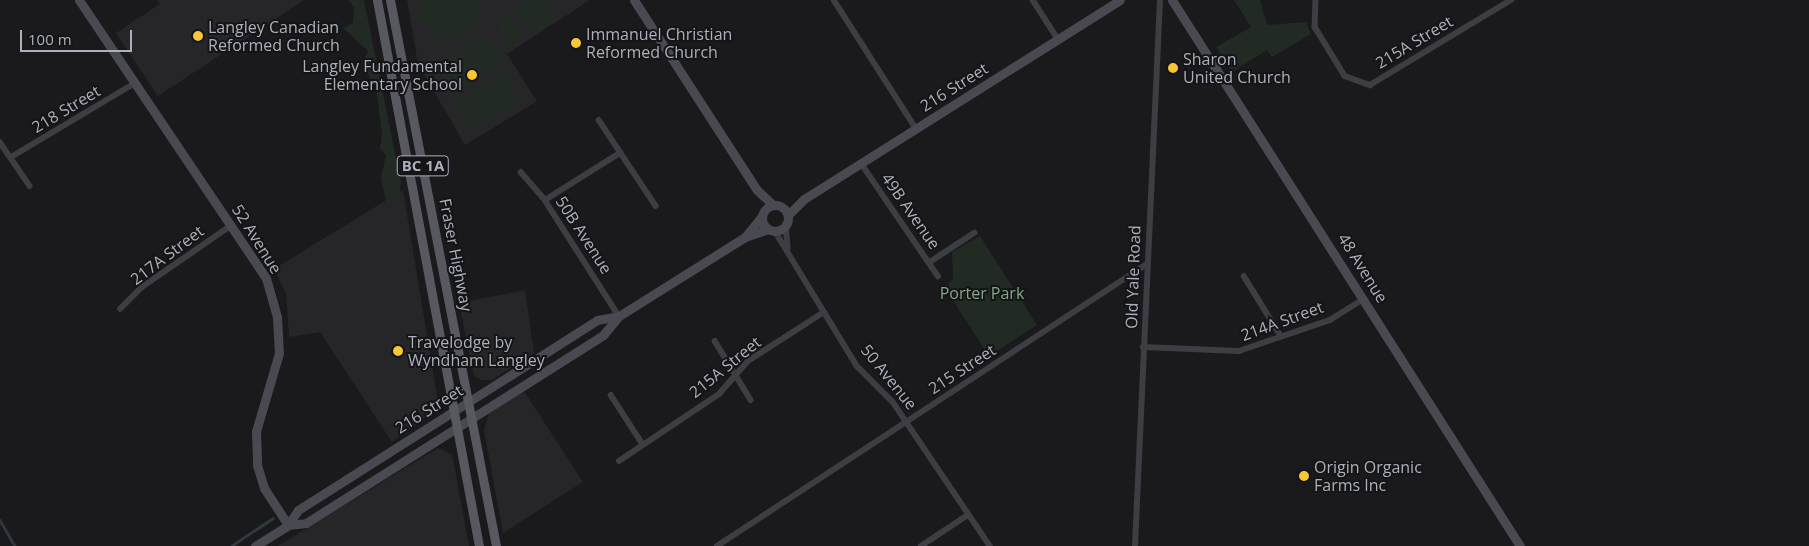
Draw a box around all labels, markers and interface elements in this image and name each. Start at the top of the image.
street label: 215A Street [1372,12,1456,72]
place label: Langley Canadian Reformed Church [208,17,340,55]
scale bar [22,20,135,52]
place label: Immanuel Christian Reformed Church [586,24,732,62]
text: 100 m [28,29,72,49]
marker: Langley Canadian Reformed Church [192,30,204,42]
marker: Immanuel Christian Reformed Church [570,37,582,49]
place label: Sharon United Church [1183,49,1291,87]
place label: Langley Fundamental Elementary School [302,56,462,94]
street label: 216 Street [917,59,991,115]
marker: Sharon United Church [1167,62,1179,74]
marker: Langley Fundamental Elementary School [466,69,478,81]
street label: 218 Street [28,81,104,137]
road number: BC 1A [397,154,449,178]
street label: 49B Avenue [878,169,944,253]
street label: 50B Avenue [552,193,616,277]
street label: Fraser Highway [436,197,476,313]
street label: 52 Avenue [228,201,286,277]
street label: 217A Street [127,221,207,289]
street label: Old Yale Road [1122,225,1144,329]
street label: 48 Avenue [1334,230,1392,306]
park label: Porter Park [940,283,1024,303]
street label: 214A Street [1238,297,1326,345]
place label: Travelodge by Wyndham Langley [408,332,545,370]
street label: 215A Street [685,332,765,402]
street label: 215 Street [925,340,999,398]
street label: 50 Avenue [857,341,921,413]
marker: Travelodge by Wyndham Langley [392,345,404,357]
street label: 216 Street [392,381,466,437]
place label: Origin Organic Farms Inc [1314,457,1422,495]
marker: Origin Organic Farms Inc [1298,470,1310,482]

